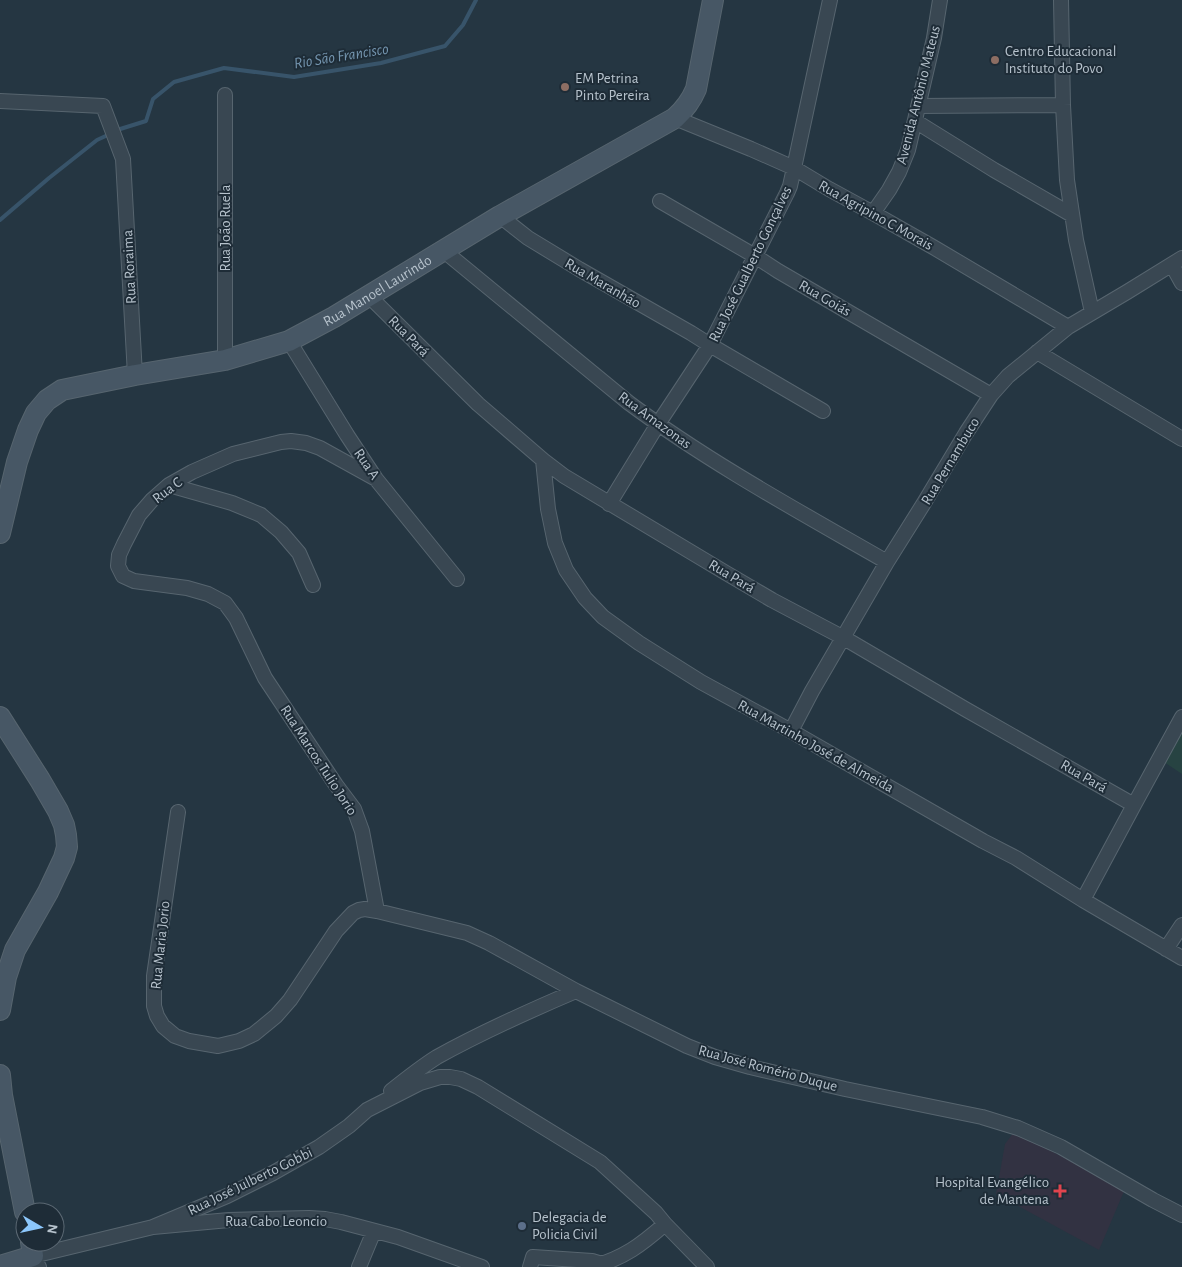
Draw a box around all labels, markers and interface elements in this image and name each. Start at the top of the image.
street label: Avenida Antônio Mateus [894,24,943,166]
water label: Rio São Francisco [293,41,390,71]
place label: Centro Educacional Instituto do Povo [1005,44,1116,76]
marker: Centro Educacional Instituto do Povo [989,54,1001,66]
place label: EM Petrina Pinto Pereira [575,71,650,103]
marker: EM Petrina Pinto Pereira [559,81,571,93]
street label: Rua Agripino C Morais [816,178,935,253]
street label: Rua José Gualberto Gonçalves [706,184,795,344]
street label: Rua João Ruela [218,185,233,271]
street label: Rua Roraima [120,229,139,304]
street label: Rua Manoel Laurindo [321,252,434,329]
street label: Rua Maranhão [562,256,643,311]
street label: Rua Goiás [796,278,853,319]
street label: Rua Pará [385,313,432,360]
street label: Rua Amazonas [616,389,694,452]
street label: Rua Pernambuco [918,415,982,508]
street label: Rua A [351,446,382,483]
street label: Rua C [150,474,185,506]
street label: Rua Pará [706,557,757,596]
street label: Rua Martinho José de Almeida [735,697,896,796]
street label: Rua Marcos Tulio Jorio [277,703,360,818]
street label: Rua Pará [1058,757,1110,796]
street label: Rua Maria Jorio [148,900,173,990]
street label: Rua José Romério Duque [697,1043,839,1094]
street label: Rua José Julberto Gobbi [186,1145,315,1218]
place label: Hospital Evangélico de Mantena [935,1175,1049,1207]
marker: Hospital Evangélico de Mantena [1053,1184,1067,1198]
north arrow [15,1202,65,1252]
place label: Delegacia de Policia Civil [532,1210,607,1242]
street label: Rua Cabo Leoncio [225,1214,327,1229]
marker: Delegacia de Policia Civil [516,1220,528,1232]
text: N [44,1223,60,1235]

